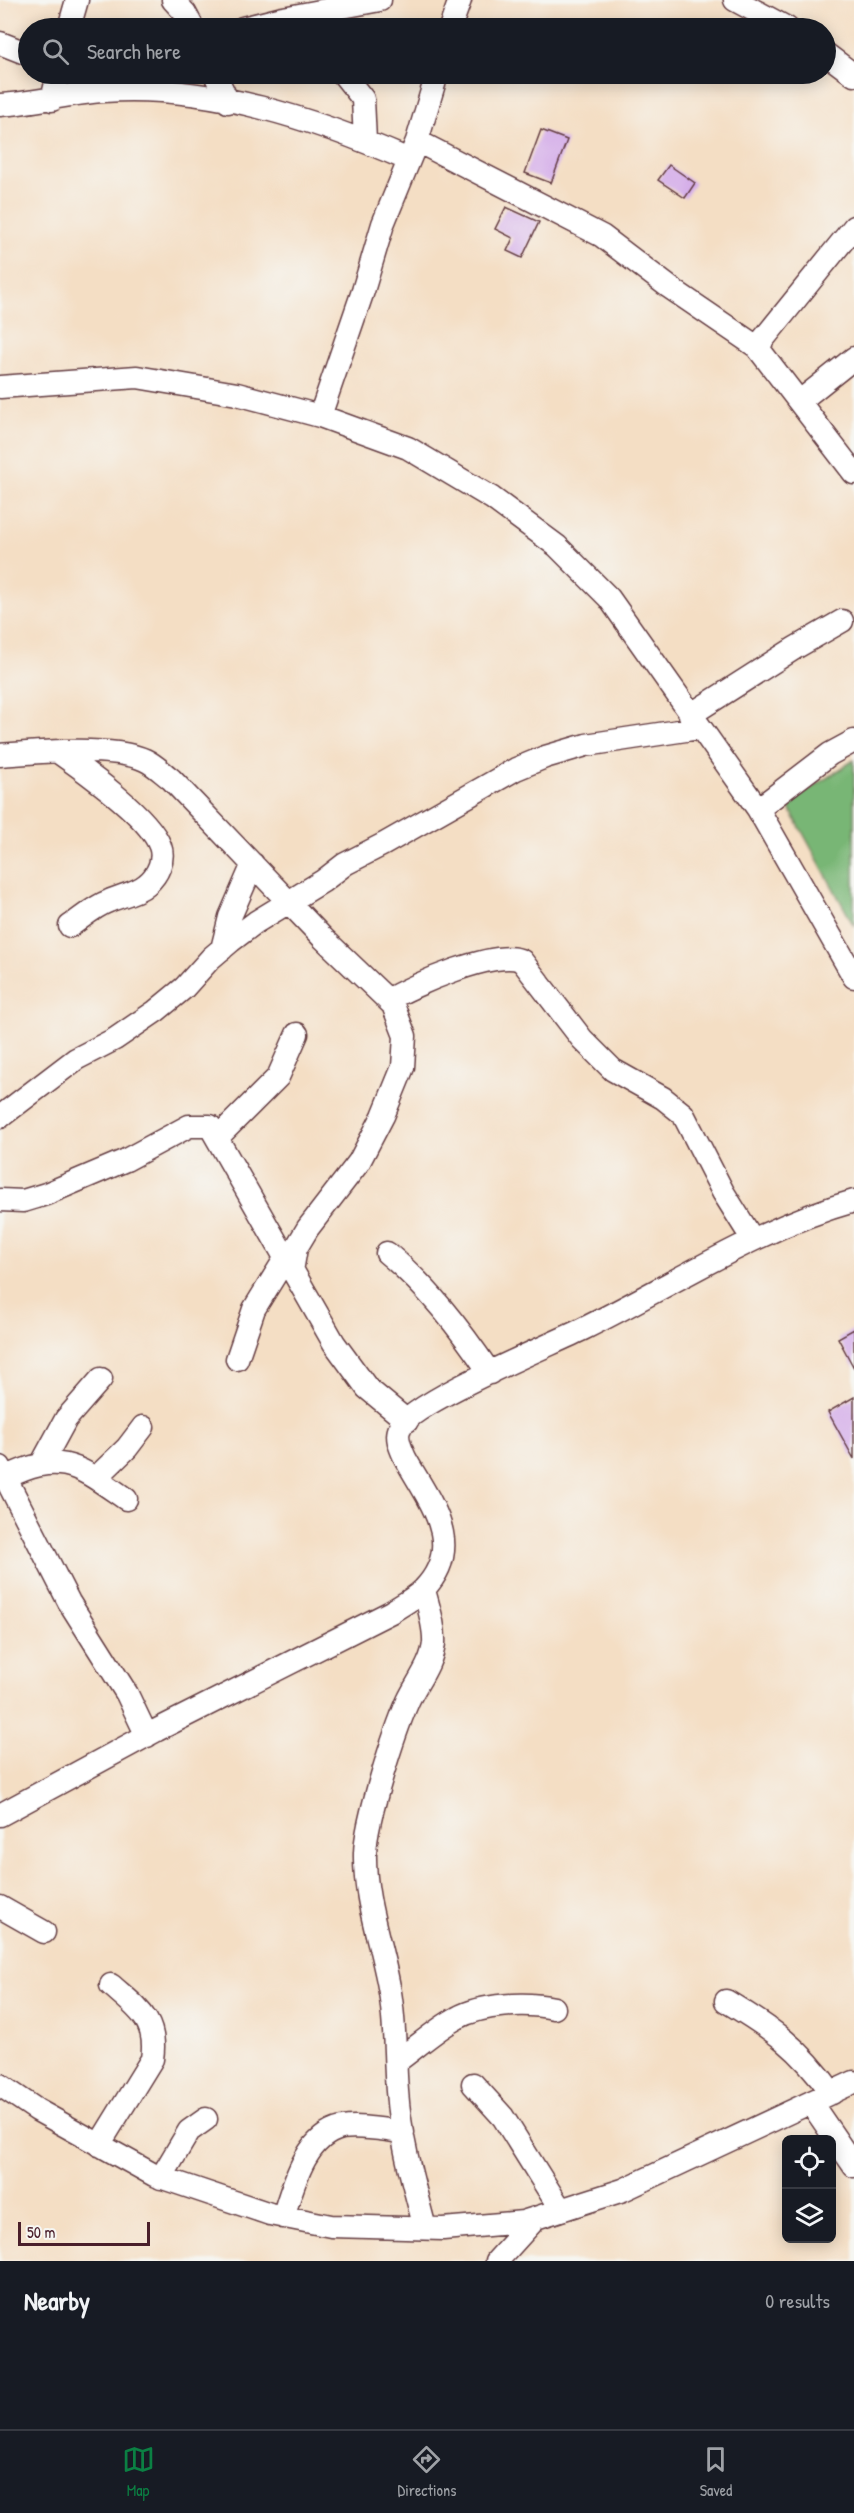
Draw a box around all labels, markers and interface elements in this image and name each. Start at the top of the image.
search box [18,18,836,84]
icon: search [39,35,72,68]
text: Search here [87,36,181,66]
map controls [782,2135,836,2243]
button: locate [782,2135,836,2189]
button: layers [782,2189,836,2243]
scale bar [18,2219,150,2246]
text: 50 m [27,2221,56,2243]
text: Nearby [24,2283,90,2318]
text: 0 results [765,2287,830,2314]
tab: Map [122,2443,155,2501]
tab: Directions [398,2443,456,2501]
tab: Saved [699,2443,732,2501]

